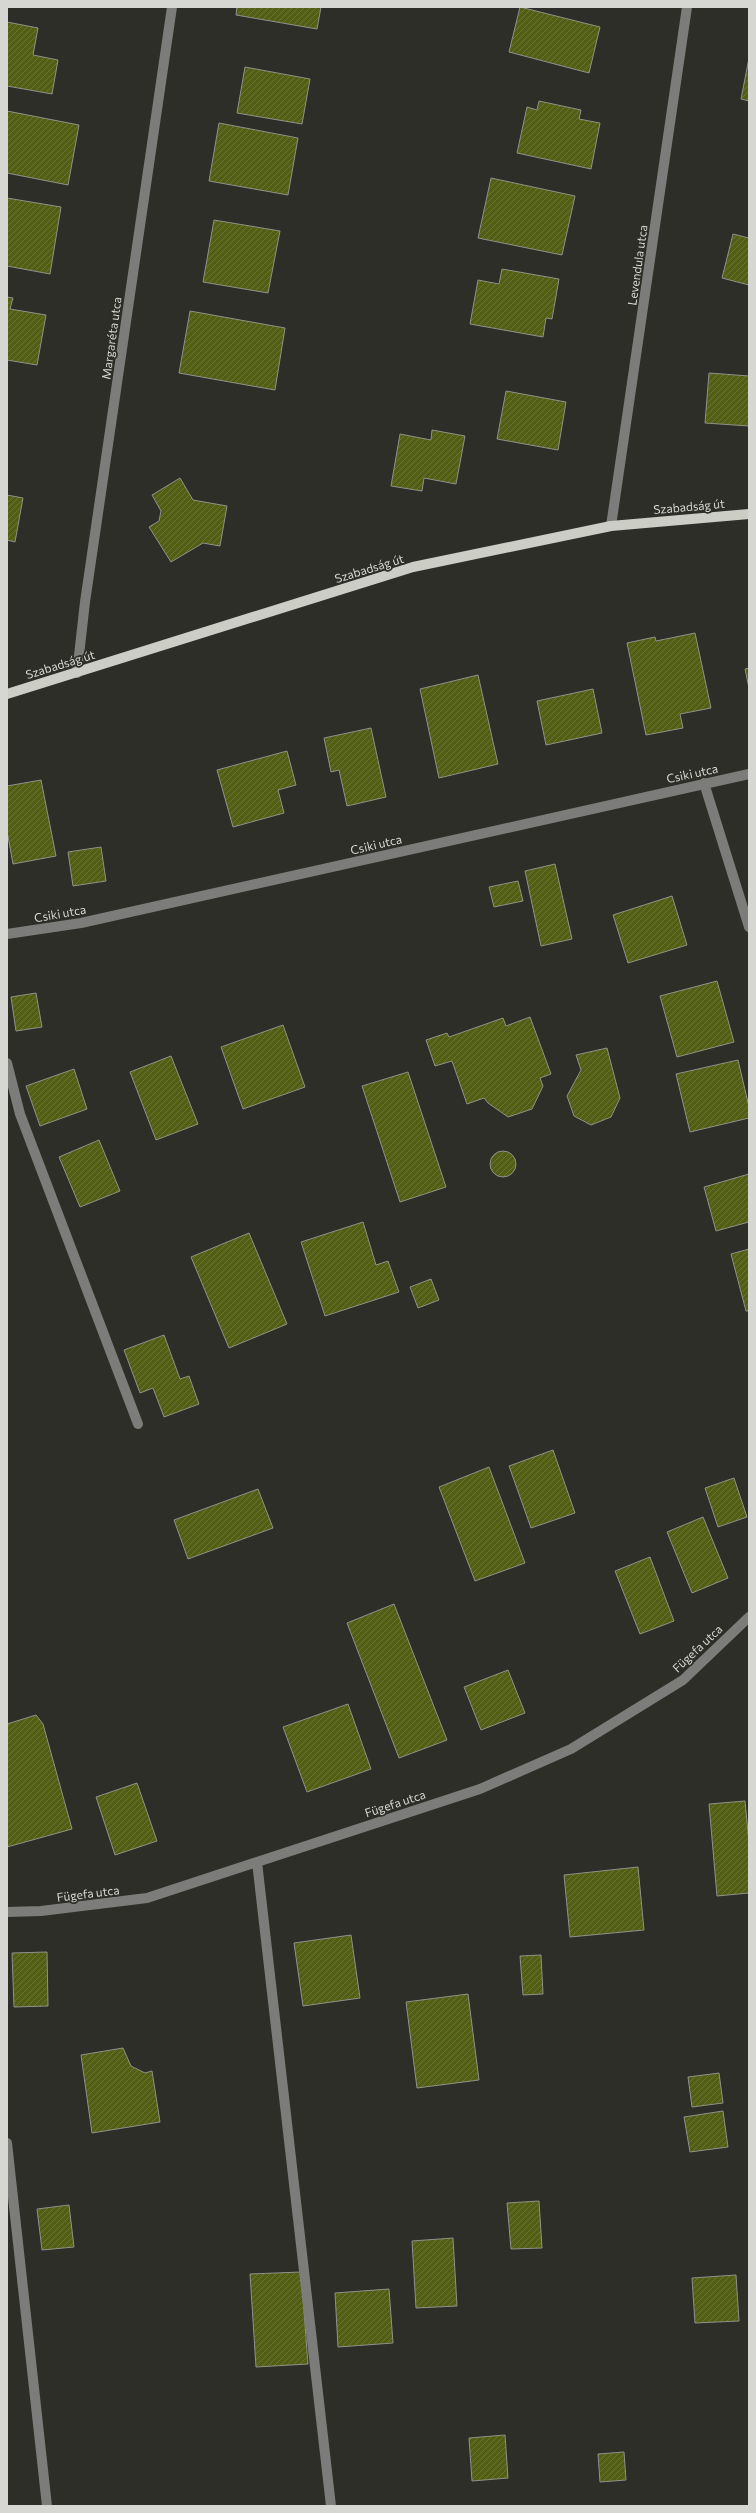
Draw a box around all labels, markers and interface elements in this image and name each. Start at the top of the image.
street label: Levendula utca [624,224,650,306]
street label: Margaréta utca [98,296,124,380]
street label: Szabadság út [653,496,725,516]
street label: Szabadság út [333,551,405,585]
street label: Szabadság út [24,647,96,681]
street label: Csiki utca [665,761,719,785]
street label: Csiki utca [349,831,403,857]
street label: Csiki utca [33,902,87,924]
street label: Fügefa utca [669,1621,725,1675]
street label: Fügefa utca [363,1787,427,1819]
street label: Fügefa utca [56,1882,120,1904]

